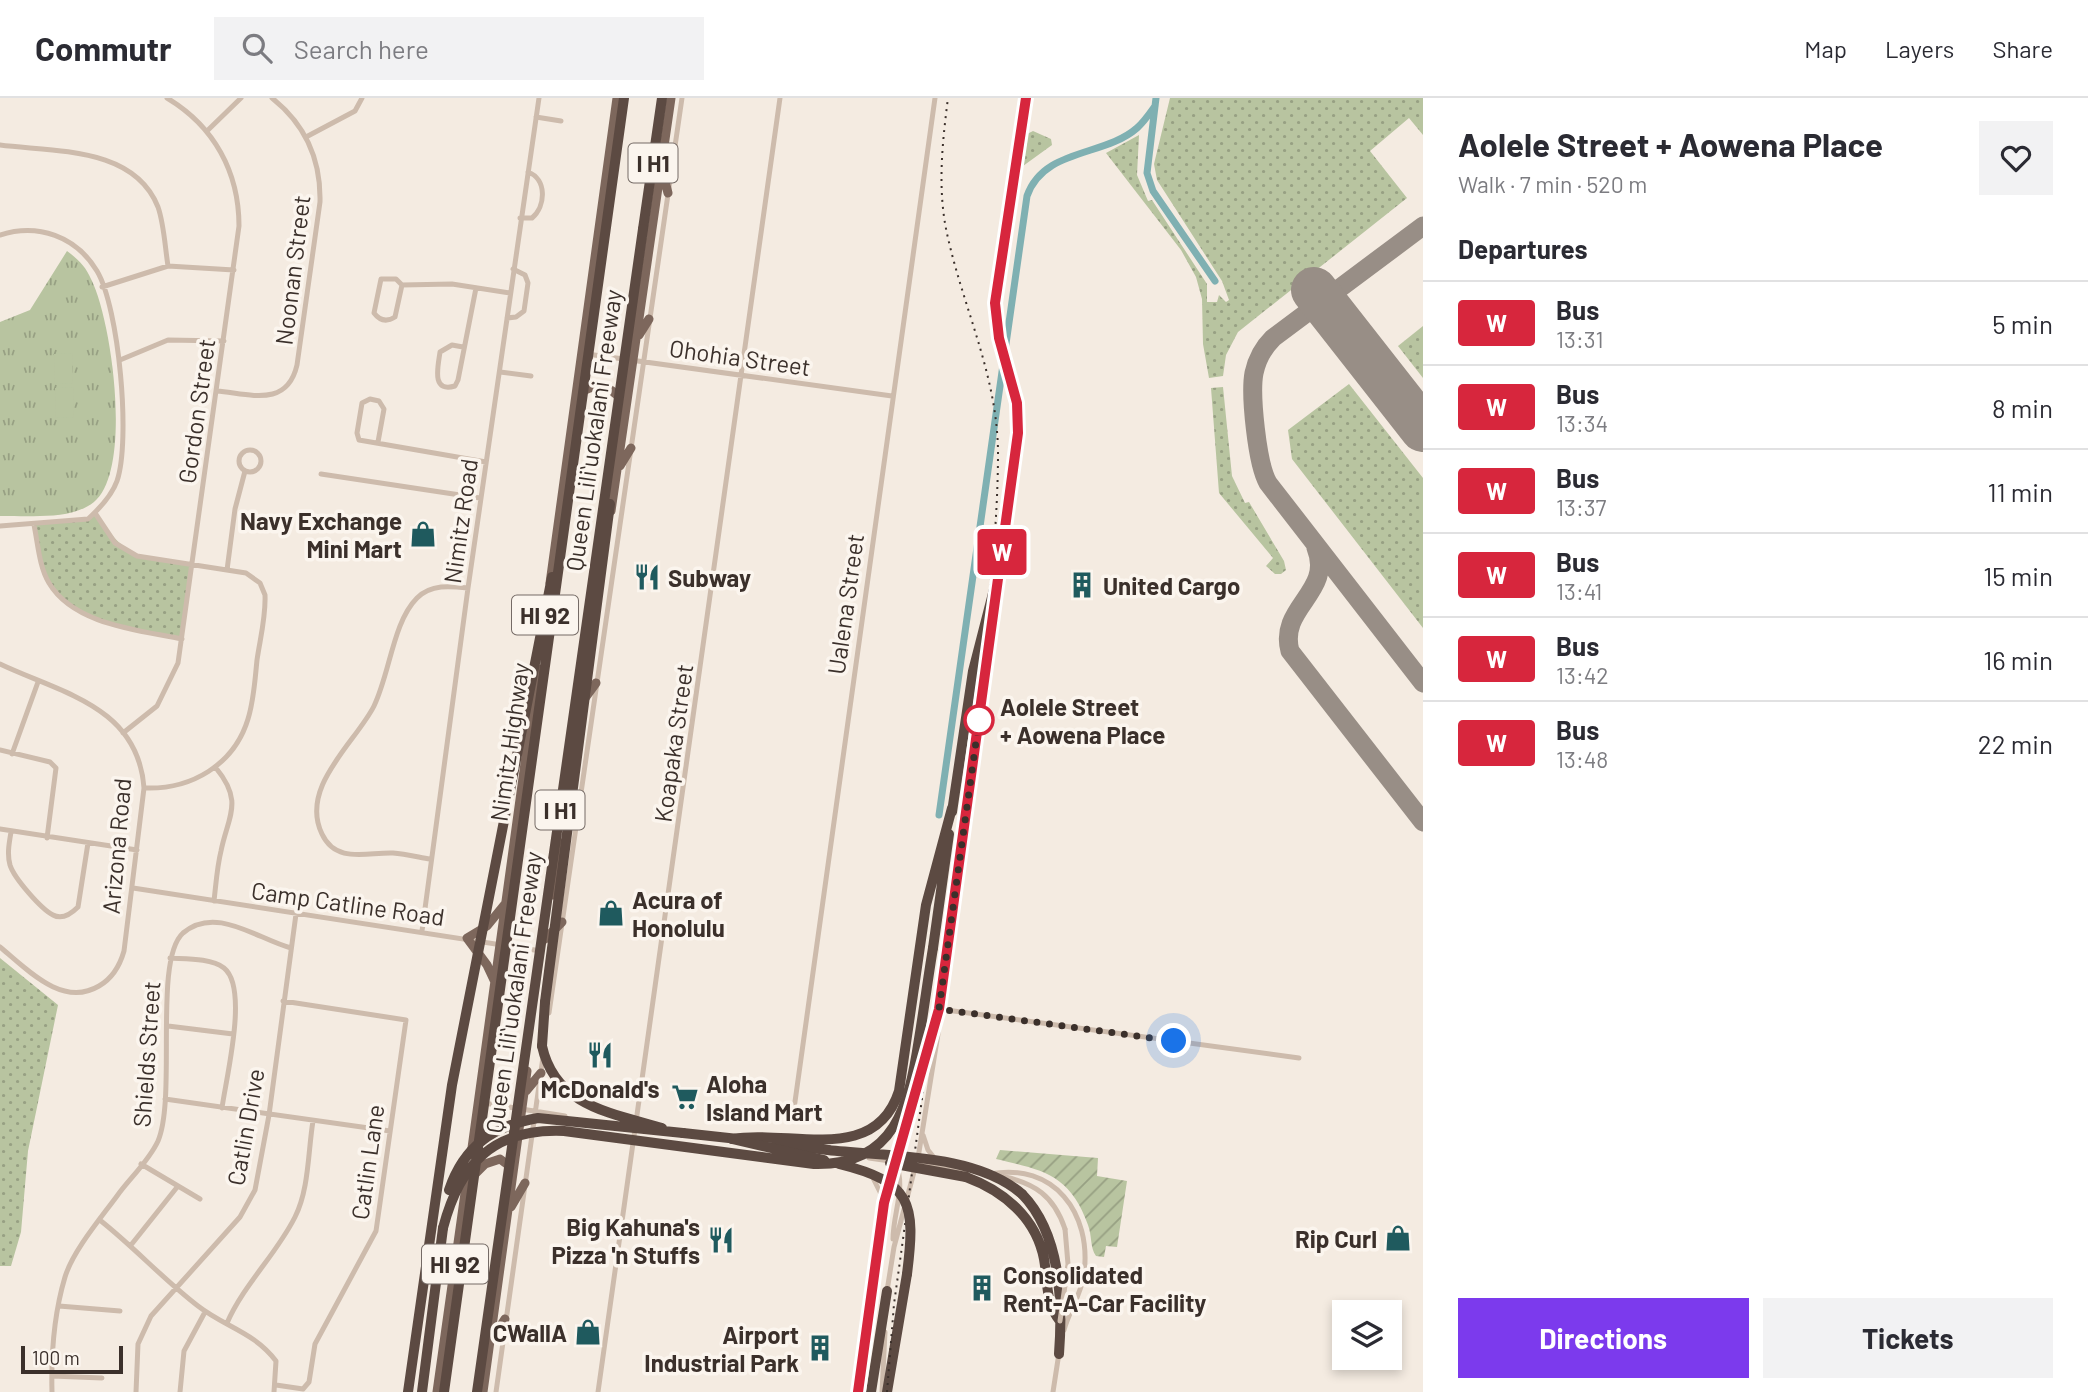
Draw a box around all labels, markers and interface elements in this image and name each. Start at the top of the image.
search box [214,17,704,80]
text: Commutr [35,28,172,68]
icon: search [238,29,276,67]
text: Search here [294,33,429,64]
text: Map [1804,34,1847,63]
text: Layers [1885,34,1954,63]
text: Share [1992,34,2053,63]
button: heart [1979,121,2053,195]
text: Aolele Street + Aowena Place [1458,124,1883,164]
road number: I H1 [628,144,678,183]
text: Walk · 7 min · 520 m [1458,170,1647,198]
street label: Noonan Street [268,193,316,347]
text: Departures [1458,233,1588,264]
street label: Queen Liliʻuokalani Freeway [559,287,627,573]
text: Bus [1556,294,1599,325]
text: W [1486,308,1507,337]
text: 5 min [1992,308,2053,339]
text: 13:31 [1556,325,1603,353]
street label: Ohohia Street [667,333,813,381]
street label: Gordon Street [171,337,221,485]
text: Bus [1556,378,1599,409]
text: W [1486,392,1507,421]
text: 8 min [1992,392,2053,423]
text: 13:34 [1556,409,1608,437]
street label: Nimitz Road [437,457,483,585]
text: Bus [1556,462,1599,493]
text: W [1486,476,1507,505]
text: 11 min [1987,476,2053,507]
text: 13:37 [1556,493,1606,521]
place label: Navy Exchange Mini Mart [240,506,402,563]
shop icon: Navy Exchange Mini Mart [408,519,438,549]
line badge: W [979,529,1025,575]
street label: Ualena Street [821,532,869,676]
text: W [991,537,1013,566]
text: Bus [1556,546,1599,577]
text: W [1486,560,1507,589]
text: 15 min [1983,560,2053,591]
restaurant icon: Subway [632,562,662,592]
place label: Subway [668,563,751,592]
building icon: United Cargo [1067,570,1097,600]
place label: United Cargo [1103,571,1240,600]
text: 13:41 [1556,577,1602,605]
road number: HI 92 [512,596,578,635]
text: Bus [1556,630,1599,661]
text: W [1486,644,1507,673]
text: 16 min [1983,644,2053,675]
street label: Nimitz Highway [483,661,535,823]
text: 13:42 [1556,661,1609,689]
street label: Koapaka Street [648,662,698,824]
place label: Aolele Street + Aowena Place [1000,692,1165,749]
marker: Aolele Street + Aowena Place [964,705,994,735]
text: Bus [1556,714,1599,745]
text: W [1486,728,1507,757]
text: 22 min [1978,728,2053,759]
text: 13:48 [1556,745,1608,773]
street label: Arizona Road [96,777,136,915]
road number: I H1 [536,790,584,830]
street label: Queen Liliʻuokalani Freeway [479,849,547,1135]
street label: Camp Catline Road [249,875,447,931]
place label: Acura of Honolulu [632,885,725,942]
shop icon: Acura of Honolulu [596,898,626,928]
street label: Shields Street [126,980,166,1128]
your location [1156,1023,1191,1058]
restaurant icon: McDonald's [585,1040,615,1070]
street label: Catlin Drive [220,1066,270,1188]
place label: Aloha Island Mart [706,1069,823,1126]
place label: McDonald's [540,1074,660,1103]
supermarket icon: Aloha Island Mart [670,1082,700,1112]
street label: Catlin Lane [345,1102,389,1222]
place label: Big Kahuna's Pizza 'n Stuffs [551,1212,700,1269]
shop icon: Rip Curl [1383,1223,1413,1253]
place label: Rip Curl [1295,1224,1377,1253]
restaurant icon: Big Kahuna's Pizza 'n Stuffs [706,1225,736,1255]
road number: HI 92 [422,1245,488,1284]
place label: Consolidated Rent-A-Car Facility [1003,1260,1206,1317]
building icon: Consolidated Rent-A-Car Facility [967,1273,997,1303]
button: Directions [1458,1298,1749,1378]
button: Tickets [1763,1298,2053,1378]
map controls [1332,1300,1402,1370]
button: layers [1332,1300,1402,1370]
shop icon: CWallA [573,1317,603,1347]
place label: CWallA [493,1318,567,1347]
place label: Airport Industrial Park [644,1320,799,1377]
building icon: Airport Industrial Park [805,1333,835,1363]
scale bar [21,1343,122,1375]
text: 100 m [32,1346,80,1369]

